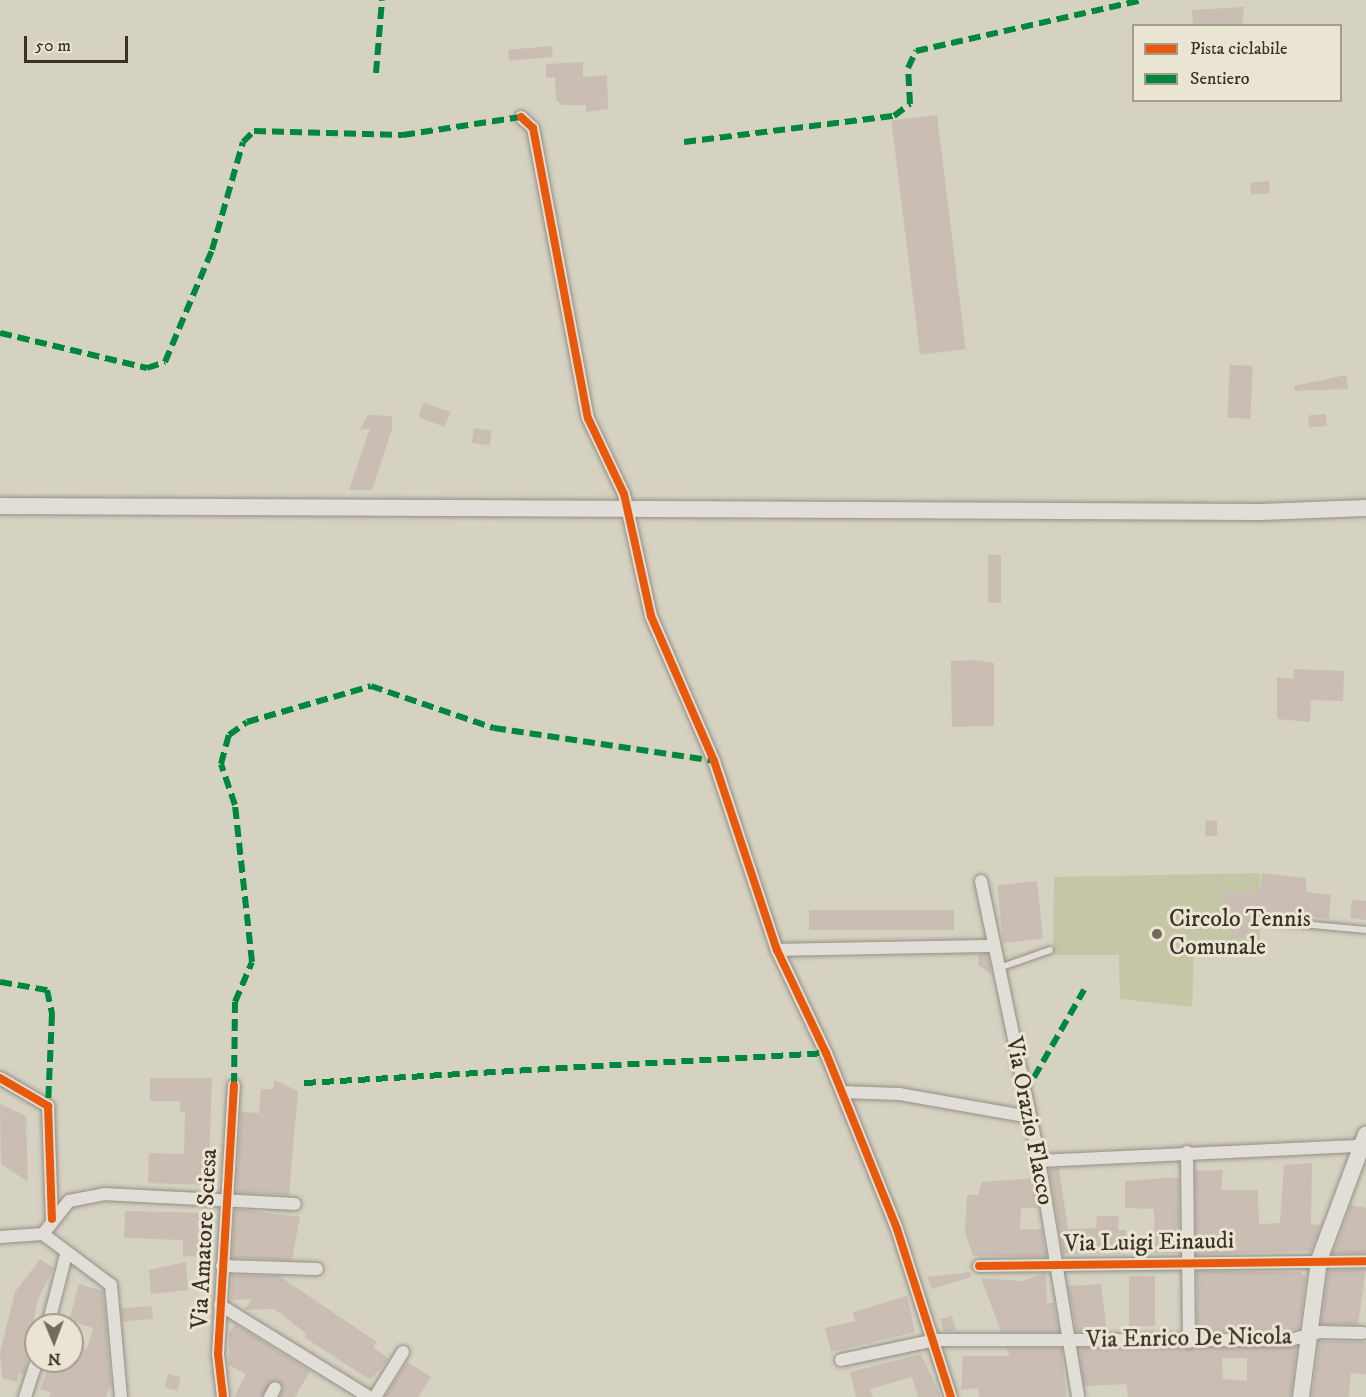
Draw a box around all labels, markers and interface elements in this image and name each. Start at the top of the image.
scale bar [27,24,130,62]
legend [1132,24,1342,102]
text: 50 m [35,35,71,57]
text: Pista ciclabile [1190,38,1287,60]
text: Sentiero [1190,68,1250,90]
place label: Circolo Tennis Comunale [1169,906,1311,962]
marker: Circolo Tennis Comunale [1150,927,1164,941]
street label: Via Orazio Flacco [999,1035,1059,1207]
street label: Via Amatore Sciesa [186,1148,224,1330]
street label: Via Luigi Einaudi [1064,1227,1234,1259]
north arrow [24,1313,84,1373]
street label: Via Enrico De Nicola [1086,1323,1292,1355]
text: N [48,1349,61,1369]

